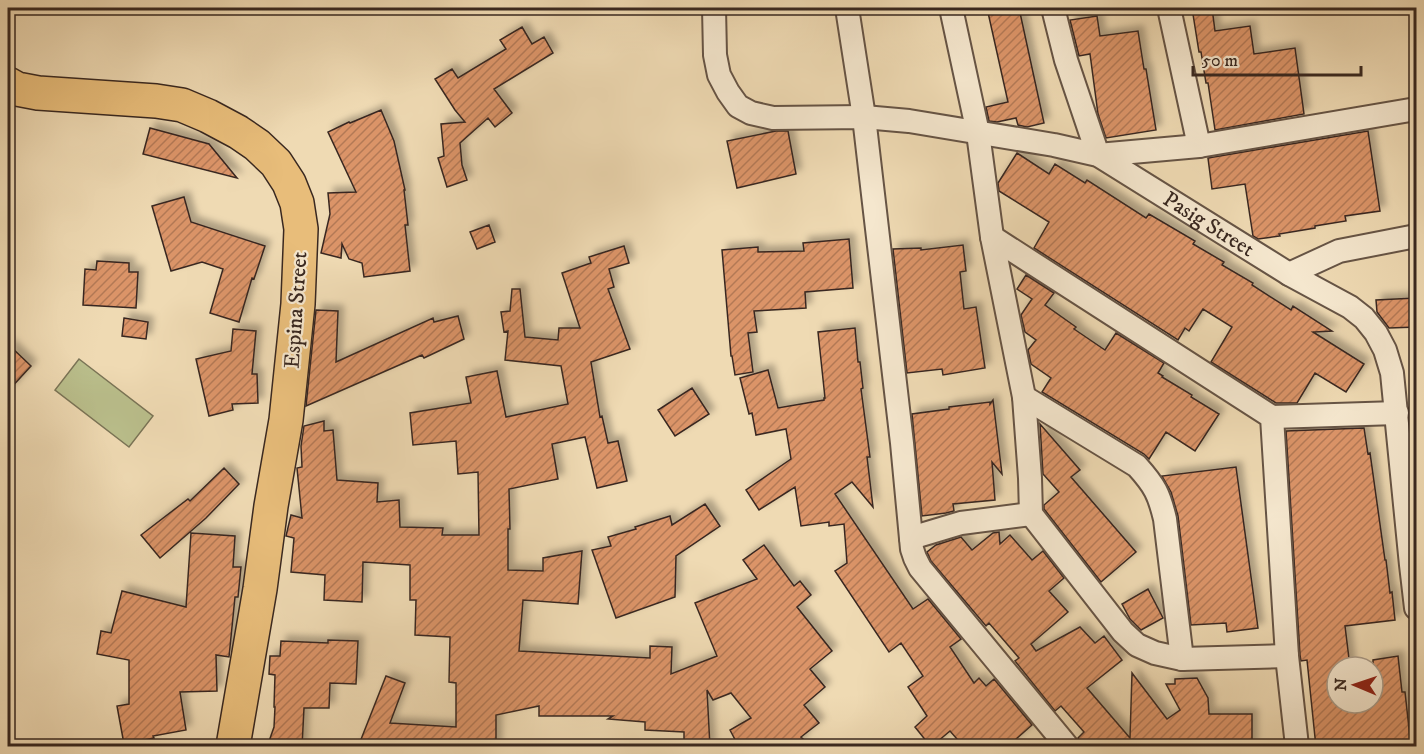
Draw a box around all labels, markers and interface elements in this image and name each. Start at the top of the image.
scale bar [1193,39,1361,77]
text: 50 m [1202,50,1238,72]
street label: Pasig Street [1158,185,1260,263]
street label: Espina Street [278,251,314,369]
north arrow [1325,655,1385,715]
text: N [1331,678,1351,691]

